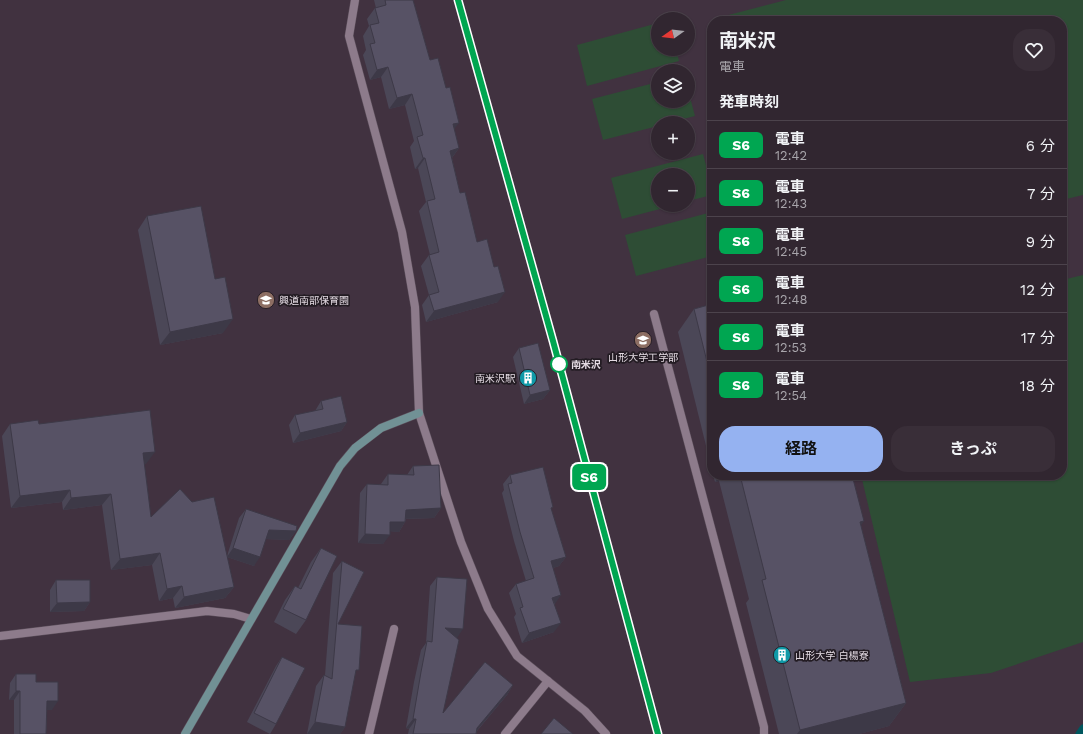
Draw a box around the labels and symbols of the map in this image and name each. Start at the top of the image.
north arrow [651,12,695,56]
school or university icon: 興道南部保育園 [256,290,276,310]
place label: 興道南部保育園 [279,295,349,306]
school or university icon: 山形大学工学部 [633,330,653,350]
place label: 山形大学工学部 [608,352,678,363]
marker: 南米沢 [550,355,568,373]
place label: 南米沢 [571,359,601,370]
building icon: 南米沢駅 [518,368,538,388]
place label: 南米沢駅 [475,373,516,384]
line badge: S6 [571,464,607,490]
building icon: 山形大学 白楊寮 [772,645,792,665]
place label: 山形大学 白楊寮 [795,650,868,661]

